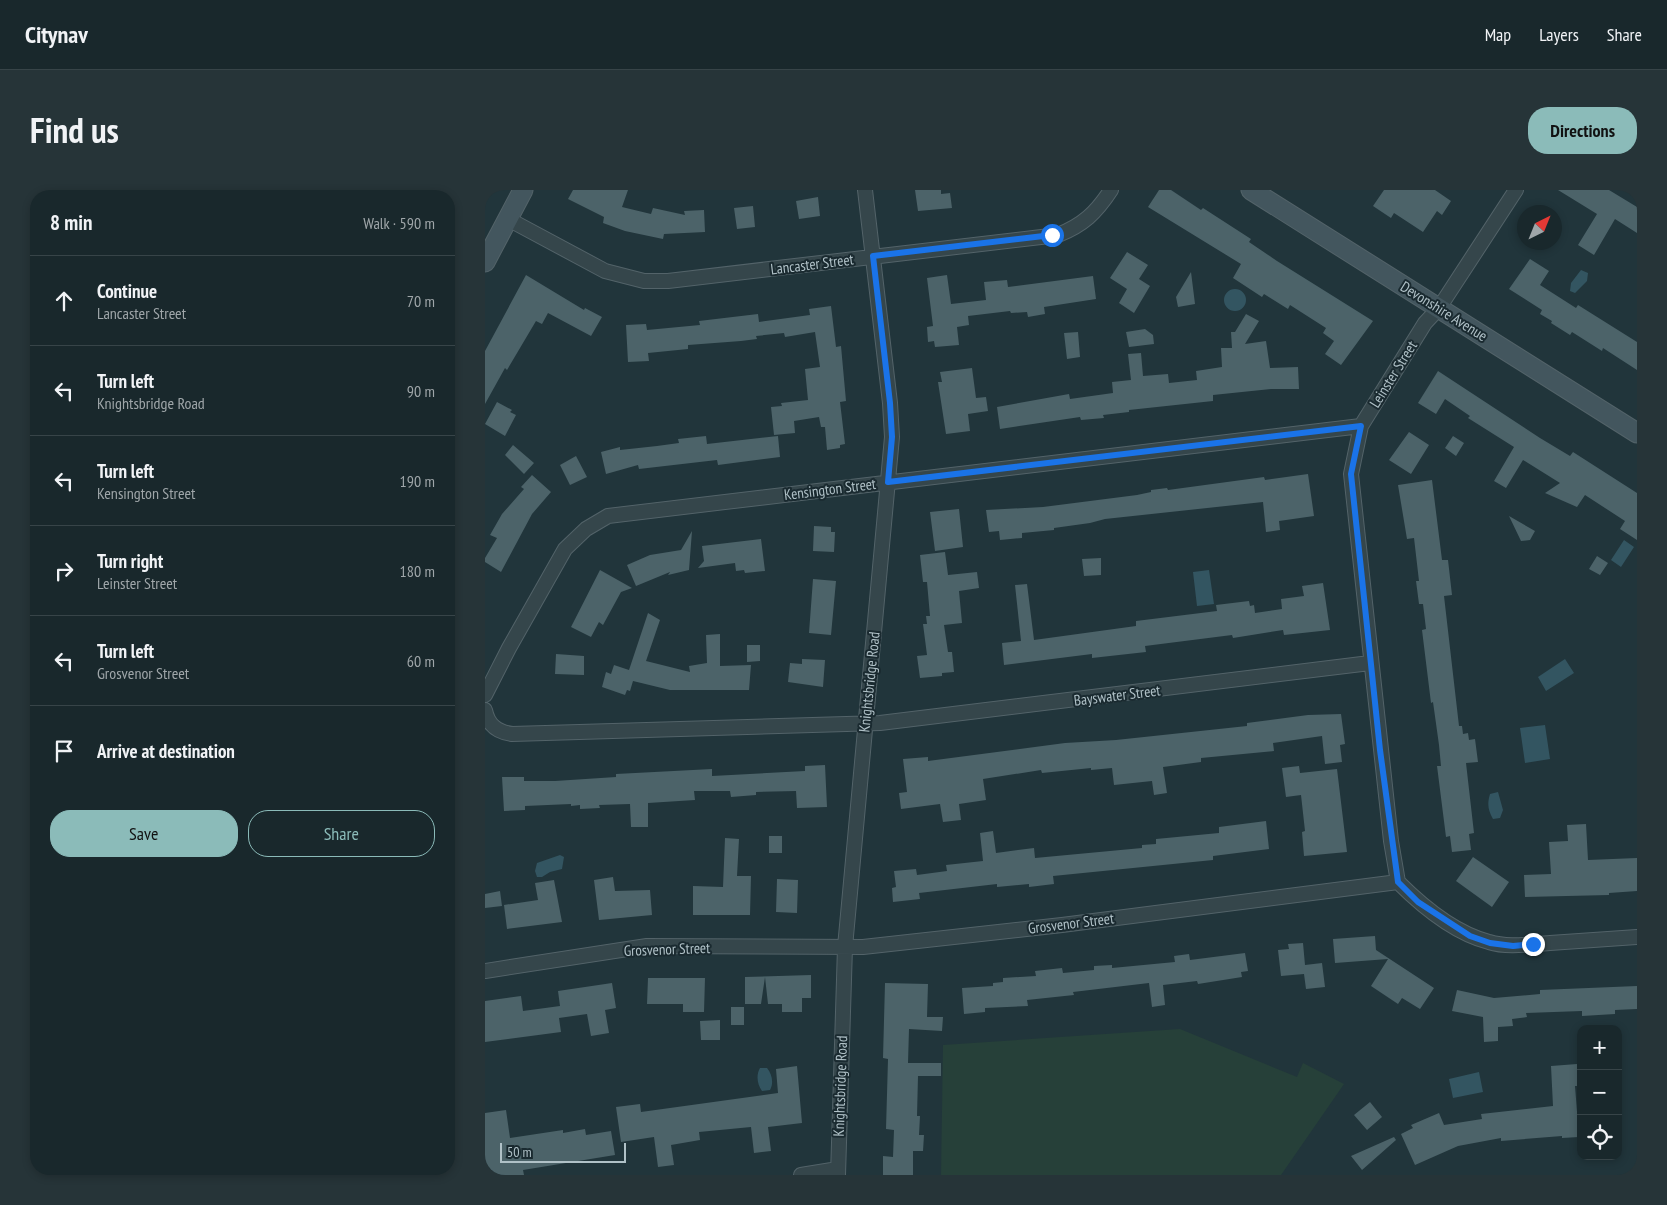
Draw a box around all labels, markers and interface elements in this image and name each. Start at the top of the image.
text: Citynav [25,19,88,50]
text: Map [1485,23,1511,46]
text: Layers [1539,23,1579,46]
text: Share [1607,23,1642,46]
text: Find us [30,107,119,153]
button: Directions [1528,107,1637,154]
north arrow [1517,205,1562,250]
text: 8 min [50,209,92,236]
text: Walk · 590 m [363,213,435,233]
route start [1041,224,1064,247]
street label: Lancaster Street [769,249,855,279]
street label: Devonshire Avenue [1397,277,1491,345]
text: Continue [97,279,157,303]
icon: ahead [50,287,78,315]
text: 70 m [407,291,435,311]
text: Lancaster Street [97,303,186,323]
street label: Leinster Street [1365,337,1421,411]
text: Turn left [97,369,154,393]
icon: left [50,377,78,405]
text: 90 m [407,381,435,401]
text: Knightsbridge Road [97,393,205,413]
text: Turn left [97,459,154,483]
icon: left [50,467,78,495]
text: 190 m [400,471,435,491]
street label: Kensington Street [783,474,877,504]
text: Kensington Street [97,483,195,503]
text: Turn right [97,549,163,573]
icon: right [50,557,78,585]
text: 180 m [400,561,435,581]
text: Leinster Street [97,573,177,593]
street label: Knightsbridge Road [854,631,884,733]
text: Turn left [97,639,154,663]
icon: left [50,647,78,675]
text: 60 m [407,651,435,671]
text: Grosvenor Street [97,663,189,683]
street label: Bayswater Street [1073,680,1161,710]
icon: arrive [50,737,78,765]
text: Arrive at destination [97,739,235,763]
button: Save [50,810,238,857]
button: Share [248,810,435,857]
street label: Grosvenor Street [1027,908,1115,938]
route end [1522,933,1545,956]
street label: Grosvenor Street [623,938,711,960]
map controls [1577,1025,1622,1160]
button: + [1577,1025,1622,1070]
street label: Knightsbridge Road [829,1035,851,1137]
button: − [1577,1070,1622,1115]
button: locate [1577,1115,1622,1160]
scale bar [500,1140,626,1163]
text: 50 m [507,1143,532,1161]

